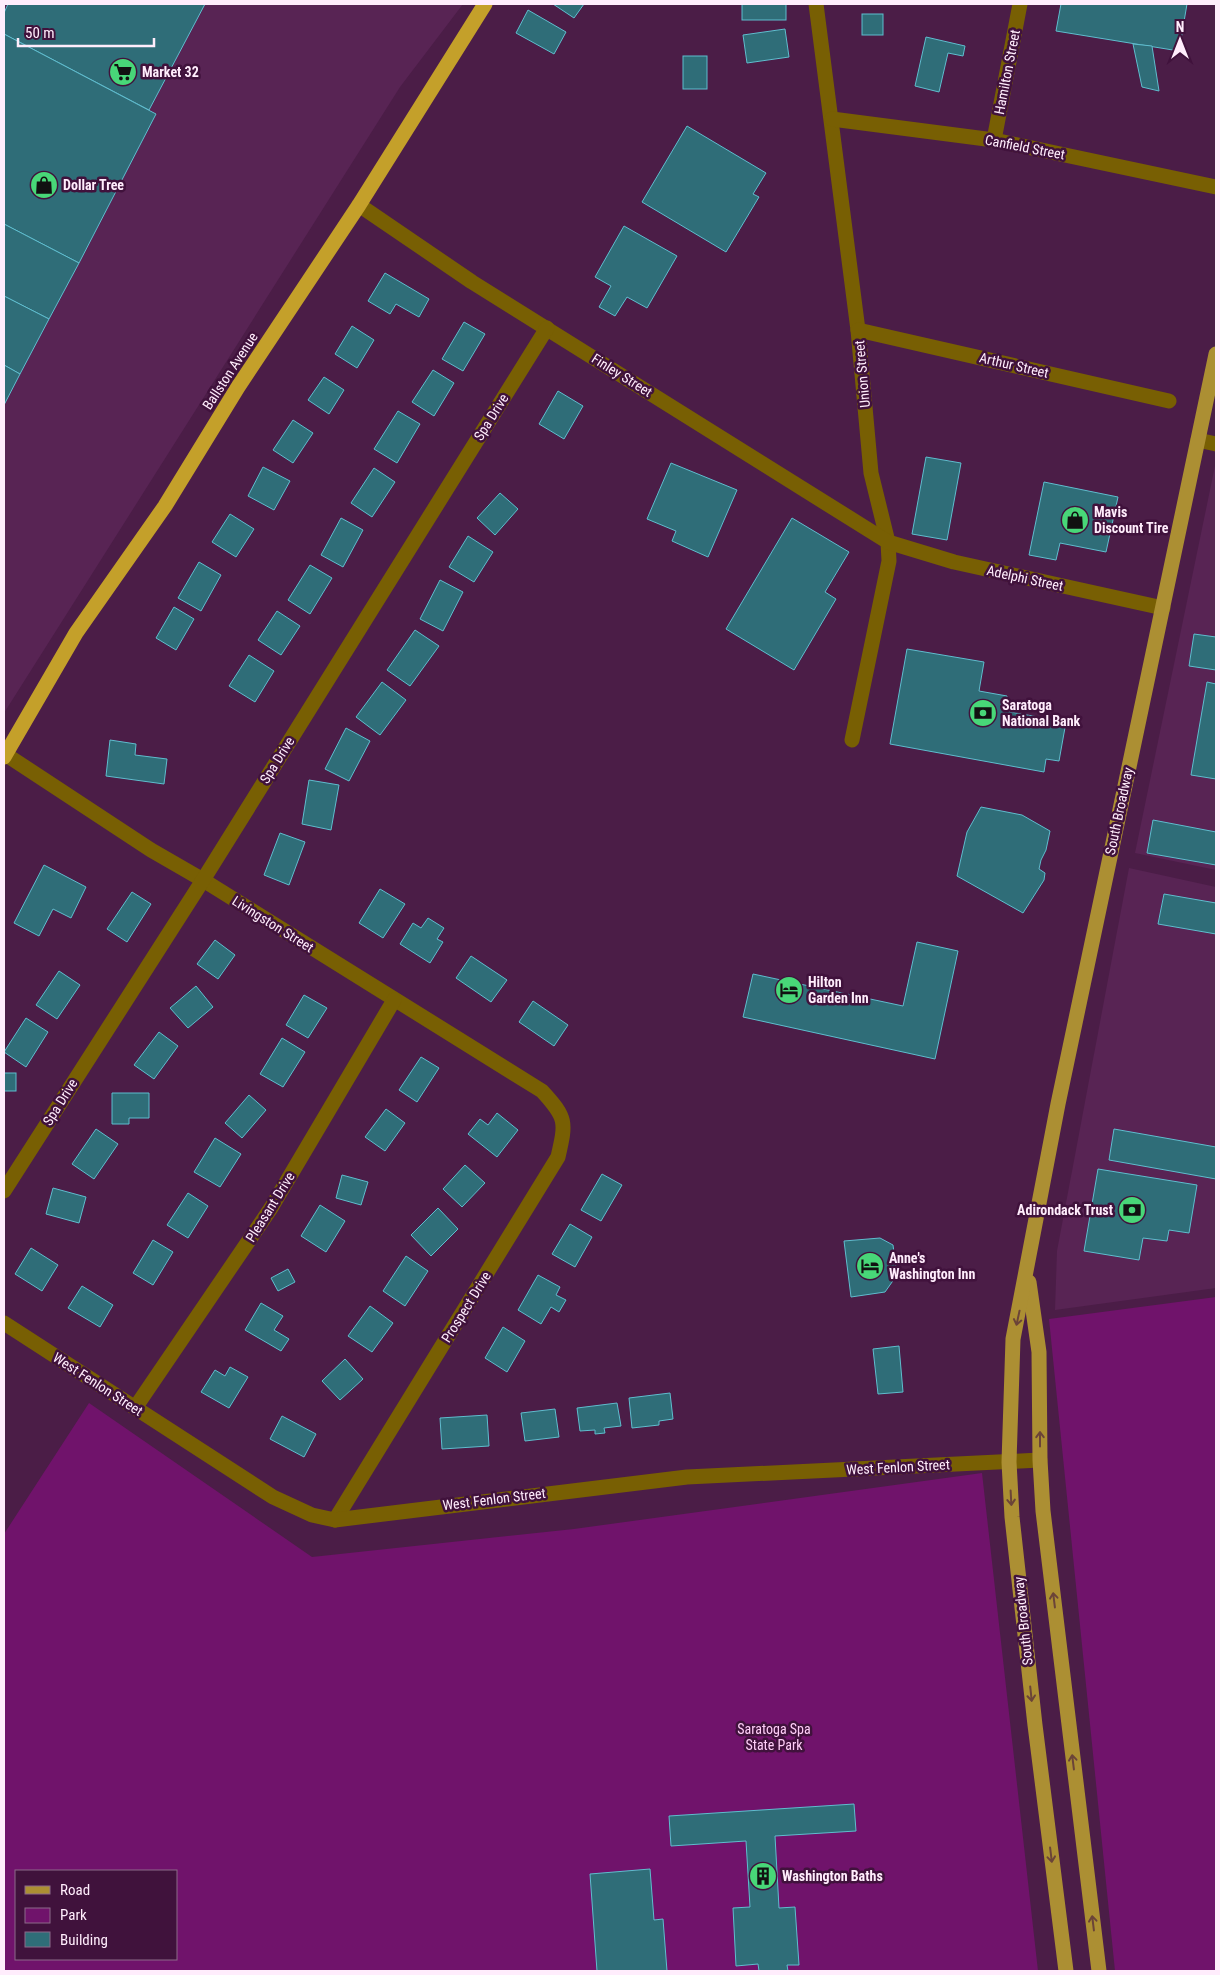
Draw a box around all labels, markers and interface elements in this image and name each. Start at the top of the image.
scale bar [18,15,154,47]
north arrow [1155,15,1205,65]
text: N [1176,19,1184,35]
text: 50 m [25,24,55,42]
street label: Hamilton Street [991,28,1023,116]
supermarket icon: Market 32 [108,57,138,87]
place label: Market 32 [142,64,199,80]
street label: Canfield Street [984,131,1066,163]
shop icon: Dollar Tree [29,170,59,200]
place label: Dollar Tree [63,177,124,193]
street label: Ballston Avenue [199,329,261,412]
street label: Union Street [851,340,873,408]
street label: Arthur Street [978,349,1050,381]
street label: Finley Street [589,350,655,400]
street label: Spa Drive [470,390,512,443]
place label: Mavis Discount Tire [1094,504,1169,536]
shop icon: Mavis Discount Tire [1060,505,1090,535]
street label: Adelphi Street [985,562,1065,594]
place label: Saratoga National Bank [1002,697,1081,729]
bank icon: Saratoga National Bank [968,698,998,728]
street label: Spa Drive [256,733,298,786]
street label: South Broadway [1102,766,1136,856]
street label: Livingston Street [229,893,317,955]
place label: Hilton Garden Inn [808,974,869,1006]
hotel icon: Hilton Garden Inn [774,975,804,1005]
street label: Spa Drive [39,1075,81,1128]
street label: Pleasant Drive [242,1169,298,1245]
bank icon: Adirondack Trust [1117,1195,1147,1225]
place label: Adirondack Trust [1017,1202,1113,1218]
place label: Anne's Washington Inn [889,1250,975,1282]
hotel icon: Anne's Washington Inn [855,1251,885,1281]
street label: Prospect Drive [438,1268,494,1345]
one-way arrow [1012,1310,1022,1326]
street label: West Fenlon Street [50,1349,146,1419]
one-way arrow [1035,1431,1045,1447]
street label: West Fenlon Street [846,1456,950,1478]
street label: West Fenlon Street [442,1485,546,1513]
one-way arrow [1006,1489,1016,1505]
street label: South Broadway [1010,1576,1036,1666]
one-way arrow [1049,1593,1059,1609]
one-way arrow [1026,1686,1036,1702]
park label: Saratoga Spa State Park [737,1721,811,1753]
one-way arrow [1068,1754,1078,1770]
one-way arrow [1046,1847,1056,1863]
building icon: Washington Baths [748,1861,778,1891]
place label: Washington Baths [782,1868,883,1884]
legend [15,1870,178,1960]
text: Road [60,1881,90,1899]
text: Park [60,1906,87,1924]
one-way arrow [1088,1915,1098,1931]
text: Building [60,1931,108,1949]

